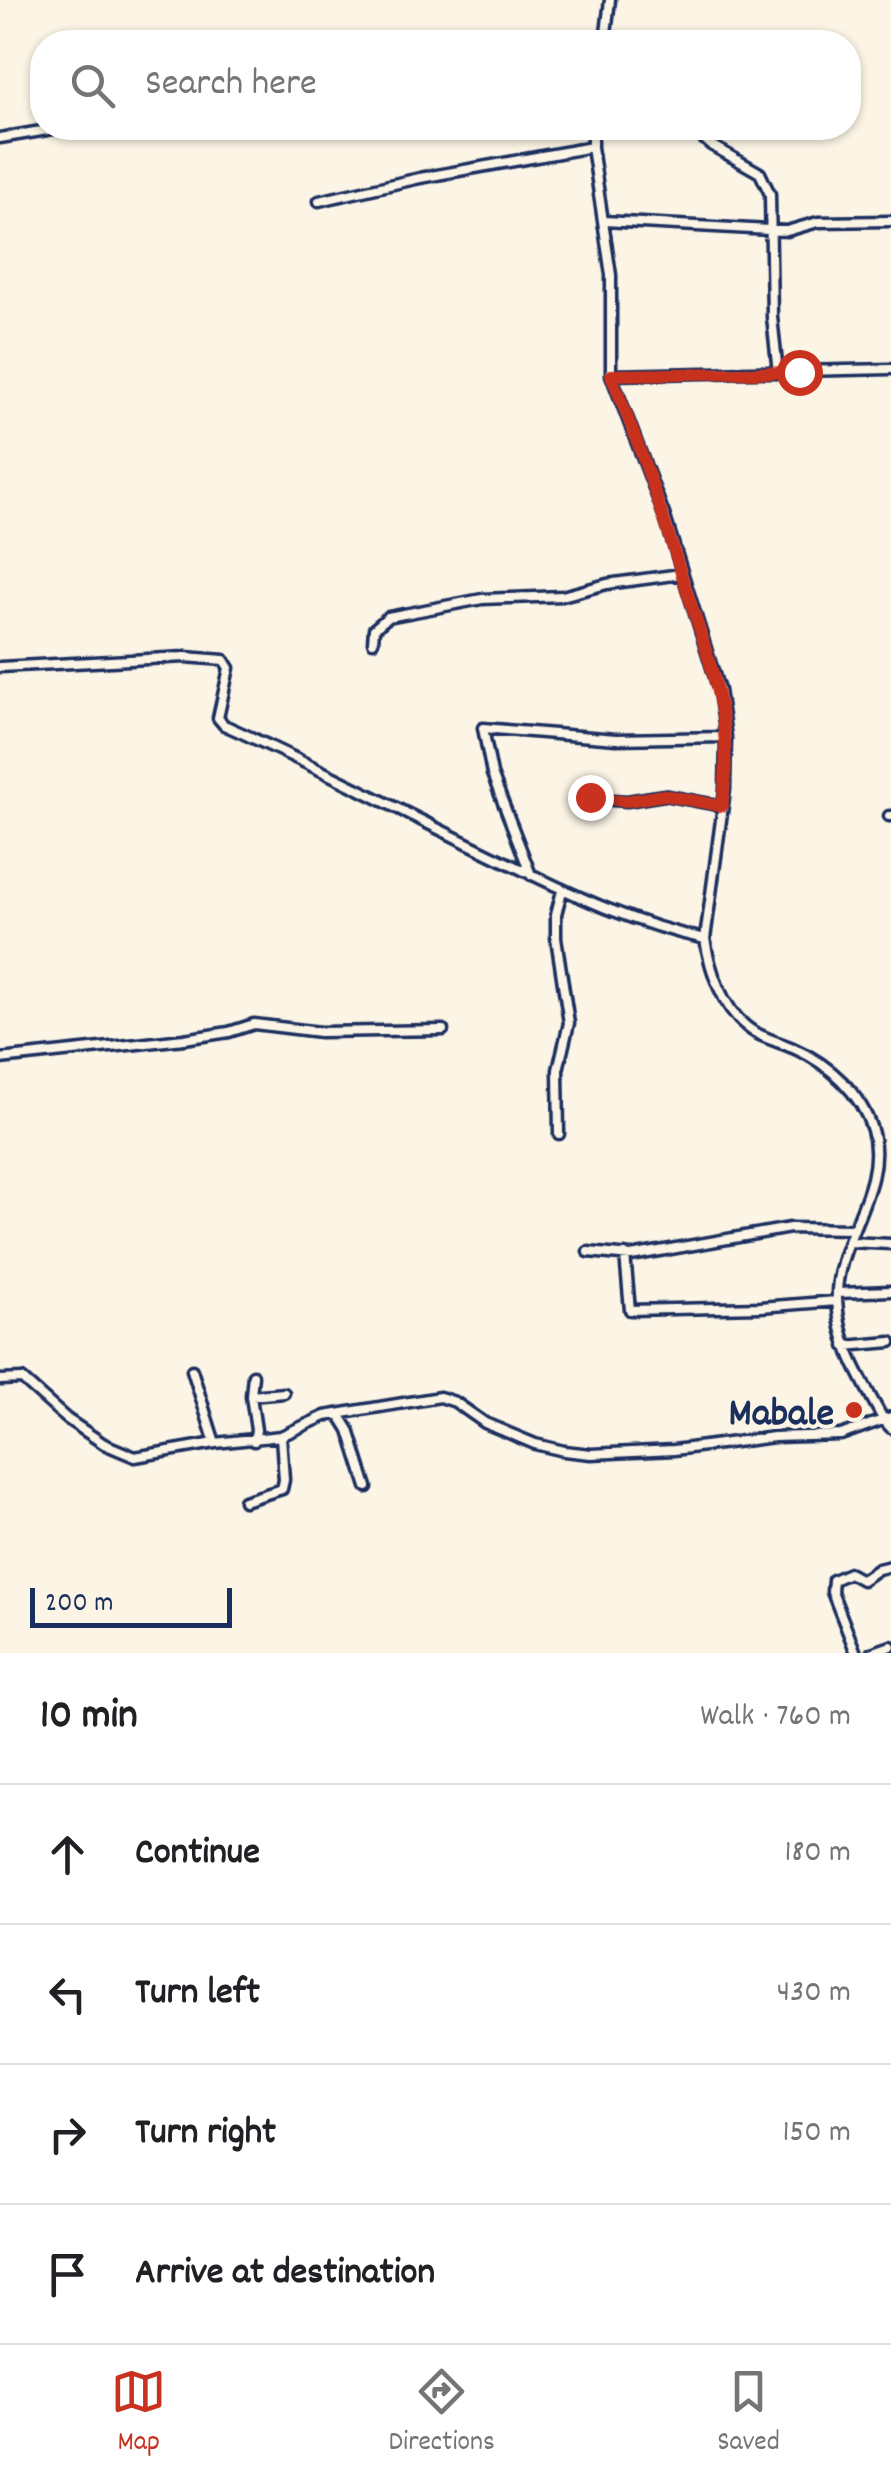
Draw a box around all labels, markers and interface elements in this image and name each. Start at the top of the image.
search box [30,30,861,140]
icon: search [65,58,120,113]
text: Search here [145,58,317,113]
route start [777,350,823,396]
route end [568,775,614,821]
place label: Mabale [729,1388,834,1445]
marker: Mabale [843,1399,865,1421]
scale bar [30,1583,232,1628]
text: 200 m [45,1585,113,1625]
text: 10 min [40,1688,138,1748]
text: Walk · 760 m [700,1695,851,1741]
icon: ahead [40,1827,95,1882]
text: Continue [135,1827,260,1882]
text: 180 m [784,1831,851,1877]
icon: left [40,1967,95,2022]
text: Turn left [135,1967,260,2022]
text: 430 m [777,1971,851,2017]
icon: right [40,2107,95,2162]
text: Turn right [135,2107,276,2162]
text: 150 m [782,2111,851,2157]
icon: arrive [40,2247,95,2302]
text: Arrive at destination [135,2247,435,2302]
tab: Map [111,2364,166,2464]
tab: Directions [389,2364,495,2464]
tab: Saved [717,2364,780,2464]

